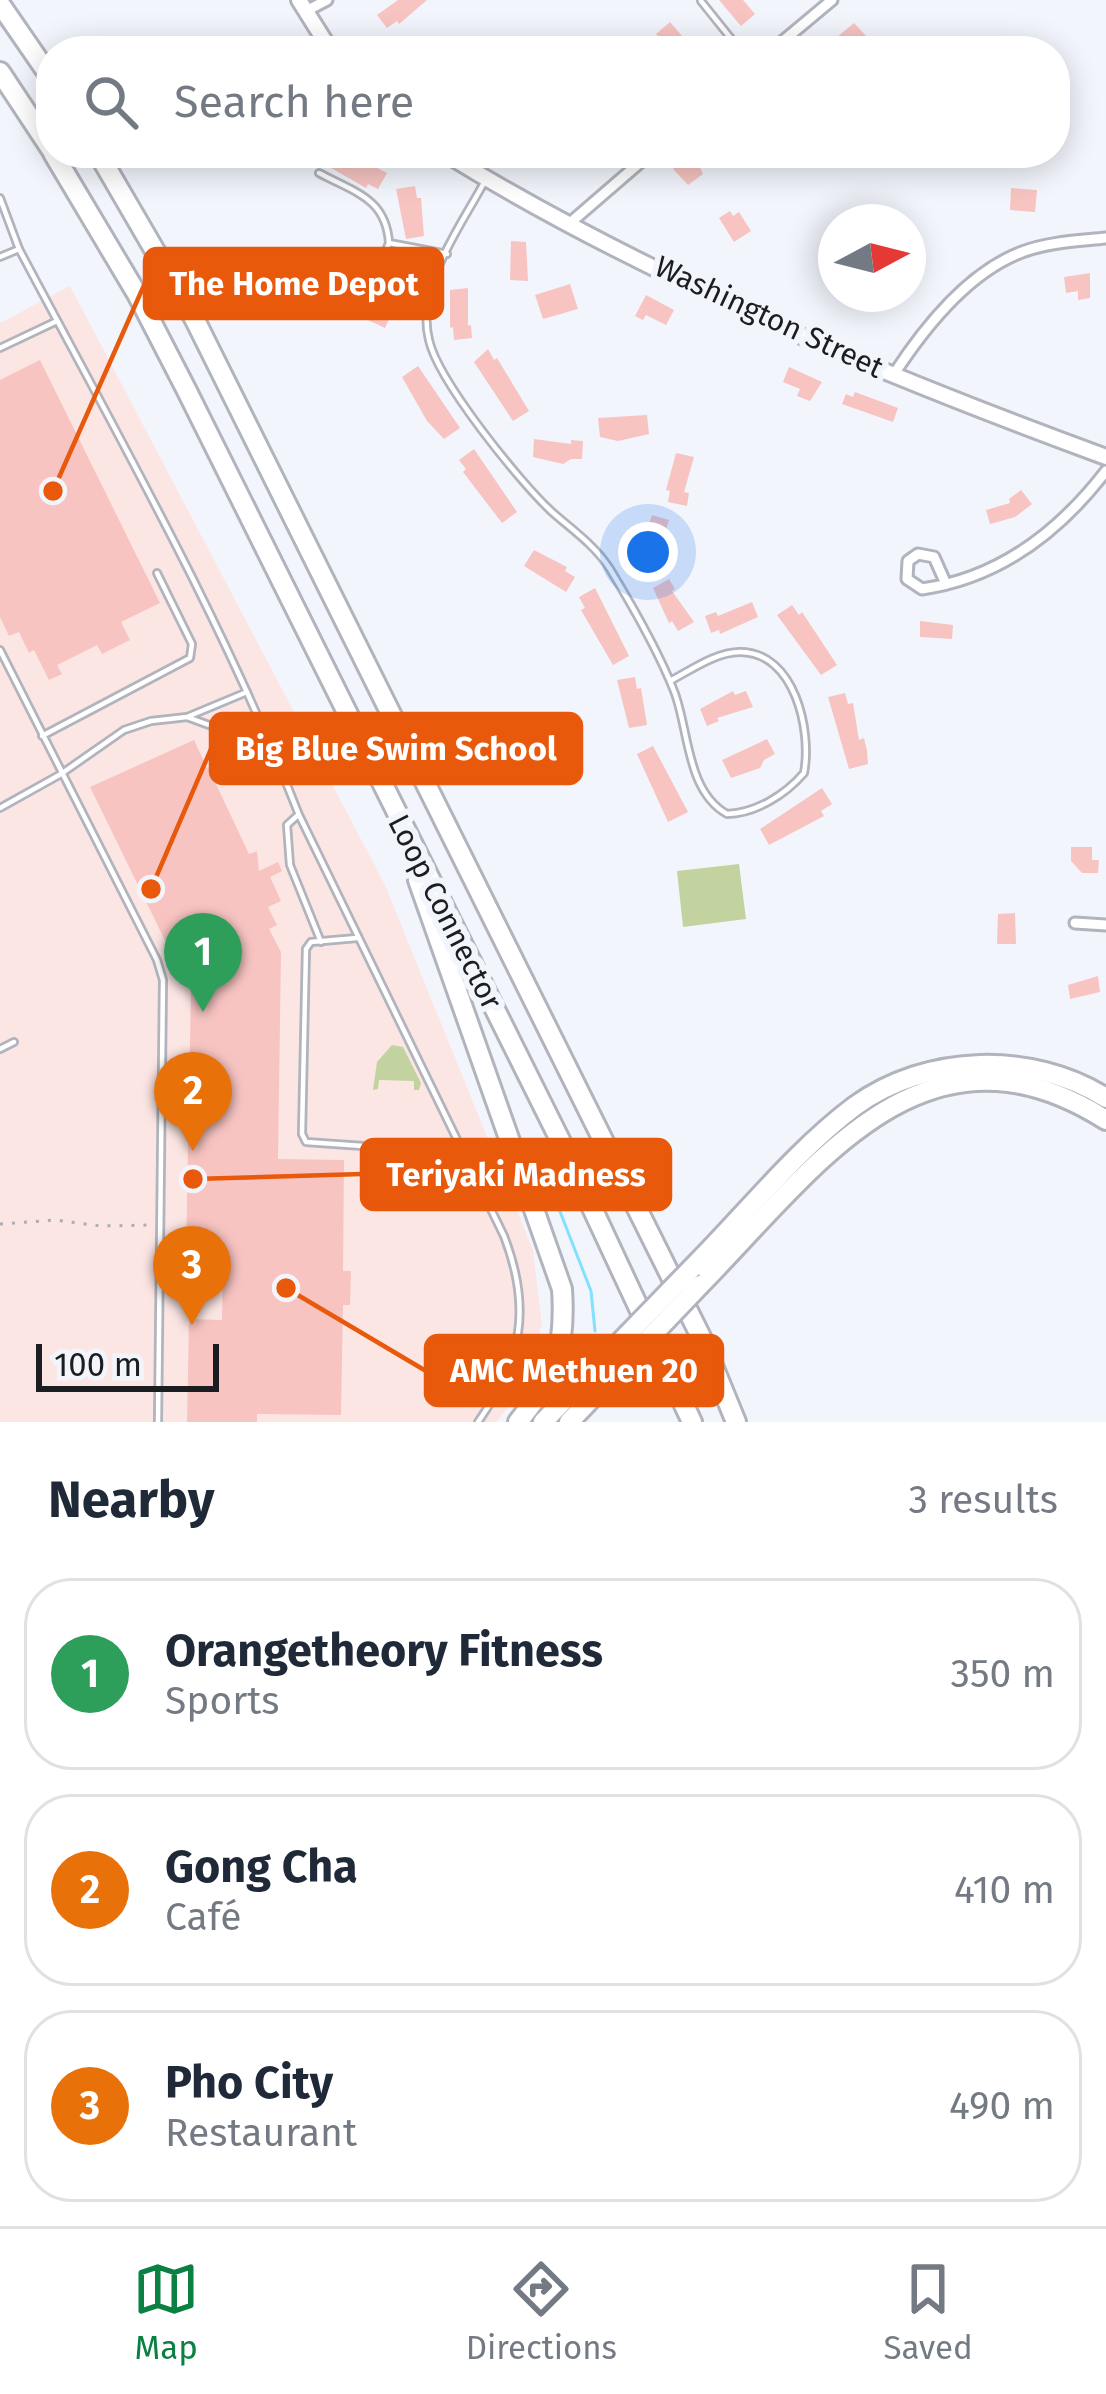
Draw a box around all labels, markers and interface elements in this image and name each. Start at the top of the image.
search box [36,36,1070,168]
icon: search [78,69,144,135]
text: Search here [174,75,414,129]
north arrow [818,204,926,312]
street label: Washington Street [649,248,889,386]
callout: The Home Depot [145,249,442,318]
text: The Home Depot [169,264,420,304]
your location [618,522,678,582]
callout: Big Blue Swim School [211,714,581,783]
text: Big Blue Swim School [235,729,557,769]
street label: Loop Connector [380,808,510,1016]
pin: 1 [164,913,242,1012]
pin: 2 [154,1052,232,1151]
callout: Teriyaki Madness [362,1140,670,1209]
text: Teriyaki Madness [386,1155,646,1195]
pin: 3 [153,1226,231,1325]
callout: AMC Methuen 20 [426,1336,722,1405]
scale bar [36,1338,219,1391]
text: 100 m [54,1345,142,1385]
text: AMC Methuen 20 [449,1351,698,1391]
text: Nearby [48,1469,214,1531]
text: 3 results [908,1477,1058,1523]
text: Orangetheory Fitness [165,1624,603,1678]
text: 1 [81,1651,99,1697]
text: 350 m [950,1651,1055,1697]
text: Sports [165,1678,280,1724]
text: Gong Cha [165,1840,358,1894]
text: 2 [80,1867,100,1913]
text: 410 m [954,1867,1055,1913]
text: Café [165,1894,242,1940]
text: Pho City [165,2056,333,2110]
text: 3 [80,2083,100,2129]
text: 490 m [949,2083,1055,2129]
text: Restaurant [165,2110,357,2156]
tab: Map [133,2256,199,2368]
tab: Directions [466,2256,617,2368]
tab: Saved [883,2256,973,2368]

